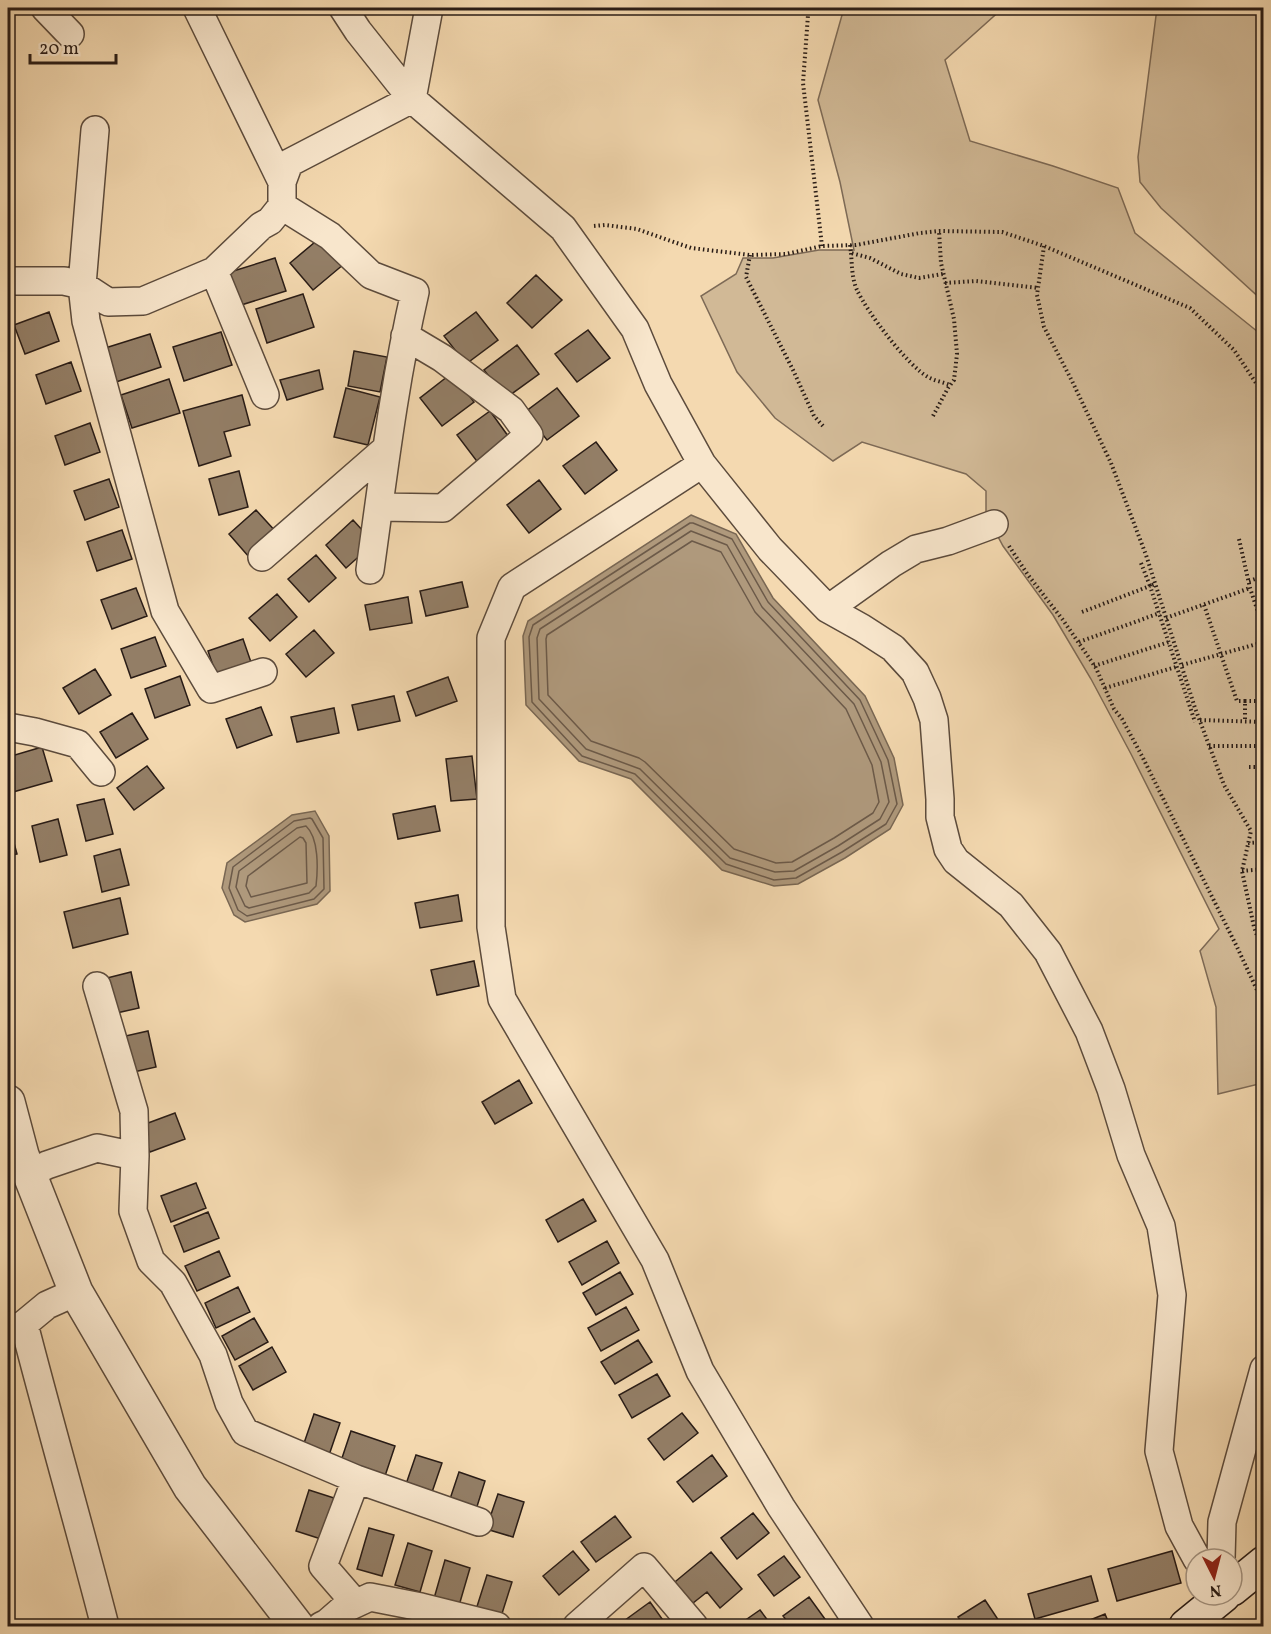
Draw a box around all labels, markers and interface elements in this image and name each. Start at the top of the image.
scale bar [30,27,116,65]
text: 20 m [39,37,79,62]
north arrow [1184,1547,1244,1607]
text: N [1208,1578,1222,1602]

